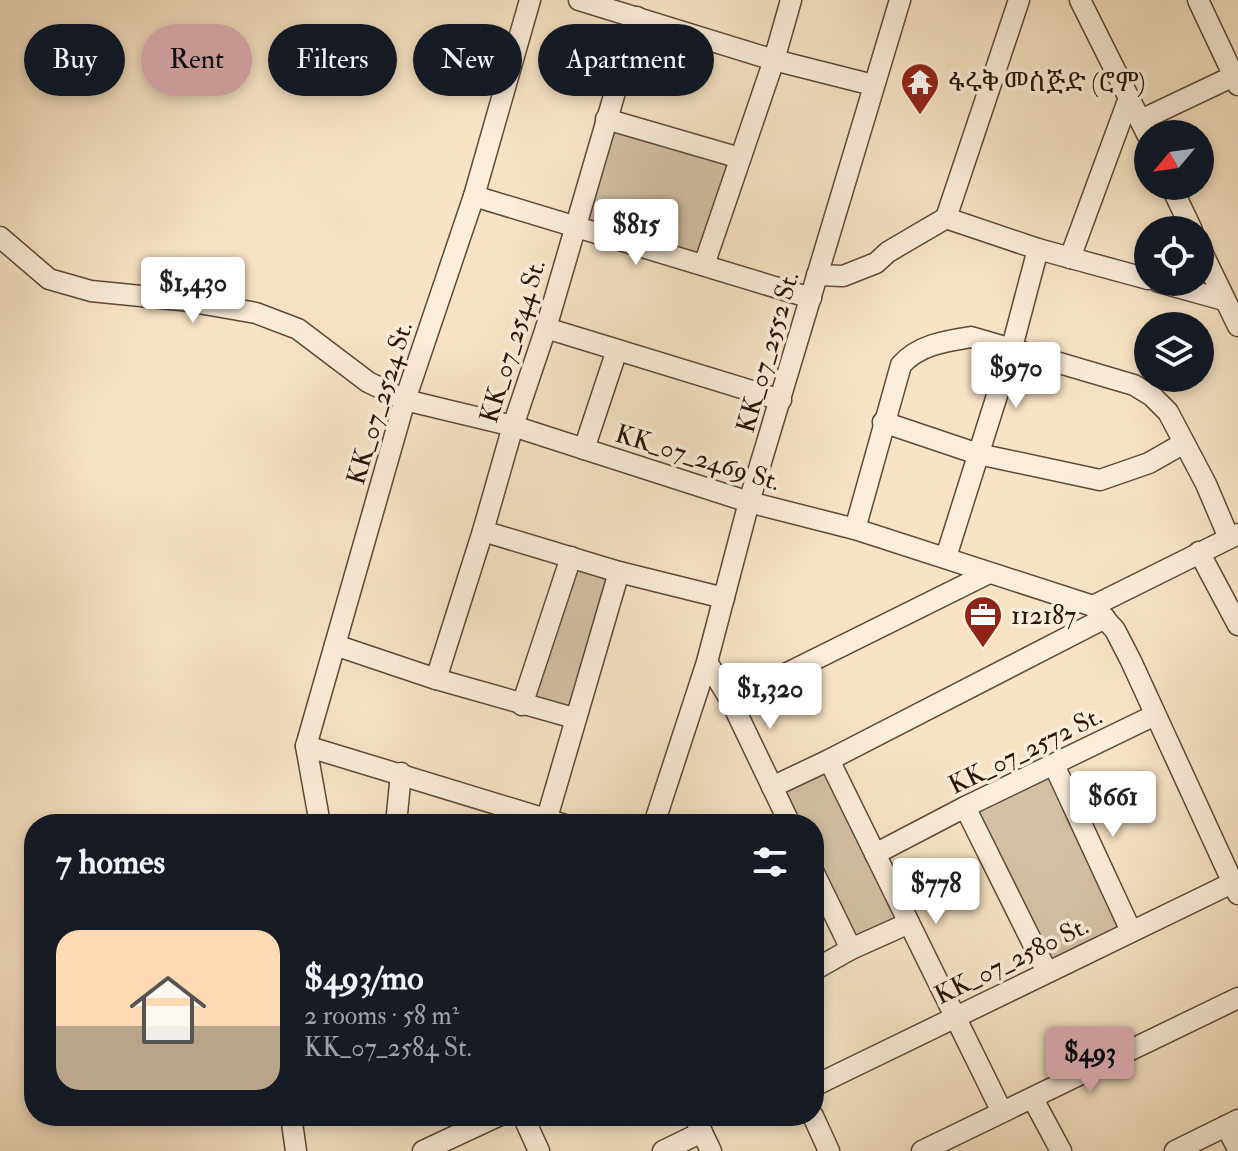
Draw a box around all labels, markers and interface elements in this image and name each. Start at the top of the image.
chip: Buy [24,24,125,96]
chip: Rent [141,24,252,96]
chip: Filters [268,24,397,96]
chip: New [413,24,522,96]
chip: Apartment [538,24,714,96]
temple icon: ፋሩቅ መስጅድ (ሮም) [899,61,941,116]
place label: ፋሩቅ መስጅድ (ሮም) [948,67,1146,99]
north arrow [1134,120,1214,200]
map controls [1134,120,1214,392]
pin: $815 [589,199,683,267]
text: $815 [612,209,660,241]
button: locate [1134,216,1214,296]
street label: KK_07_2544 St. [473,256,553,427]
pin: $1,430 [128,257,258,325]
text: $1,430 [159,267,227,299]
street label: KK_07_2552 St. [730,268,806,436]
button: layers [1134,312,1214,392]
street label: KK_07_2524 St. [340,318,420,489]
pin: $970 [969,342,1063,410]
text: $970 [989,352,1043,384]
street label: KK_07_2469 St. [611,418,784,498]
office icon: 112187 [962,594,1004,649]
place label: 112187 [1011,600,1076,632]
pin: $1,320 [705,663,835,731]
text: $1,320 [737,673,803,705]
street label: KK_07_2572 St. [944,700,1107,802]
pin: $661 [1066,771,1160,839]
text: $661 [1088,781,1138,813]
icon: filters [748,840,792,884]
text: 7 homes [56,841,165,884]
pin: $778 [889,858,983,926]
text: $778 [911,868,961,900]
street label: KK_07_2580 St. [929,910,1094,1012]
text: $493/mo [304,957,424,1000]
icon: home [120,962,216,1058]
text: 2 rooms · 58 m² [304,1000,459,1032]
pin: $493 [1043,1027,1137,1095]
text: KK_07_2584 St. [304,1032,472,1064]
text: $493 [1064,1037,1116,1069]

